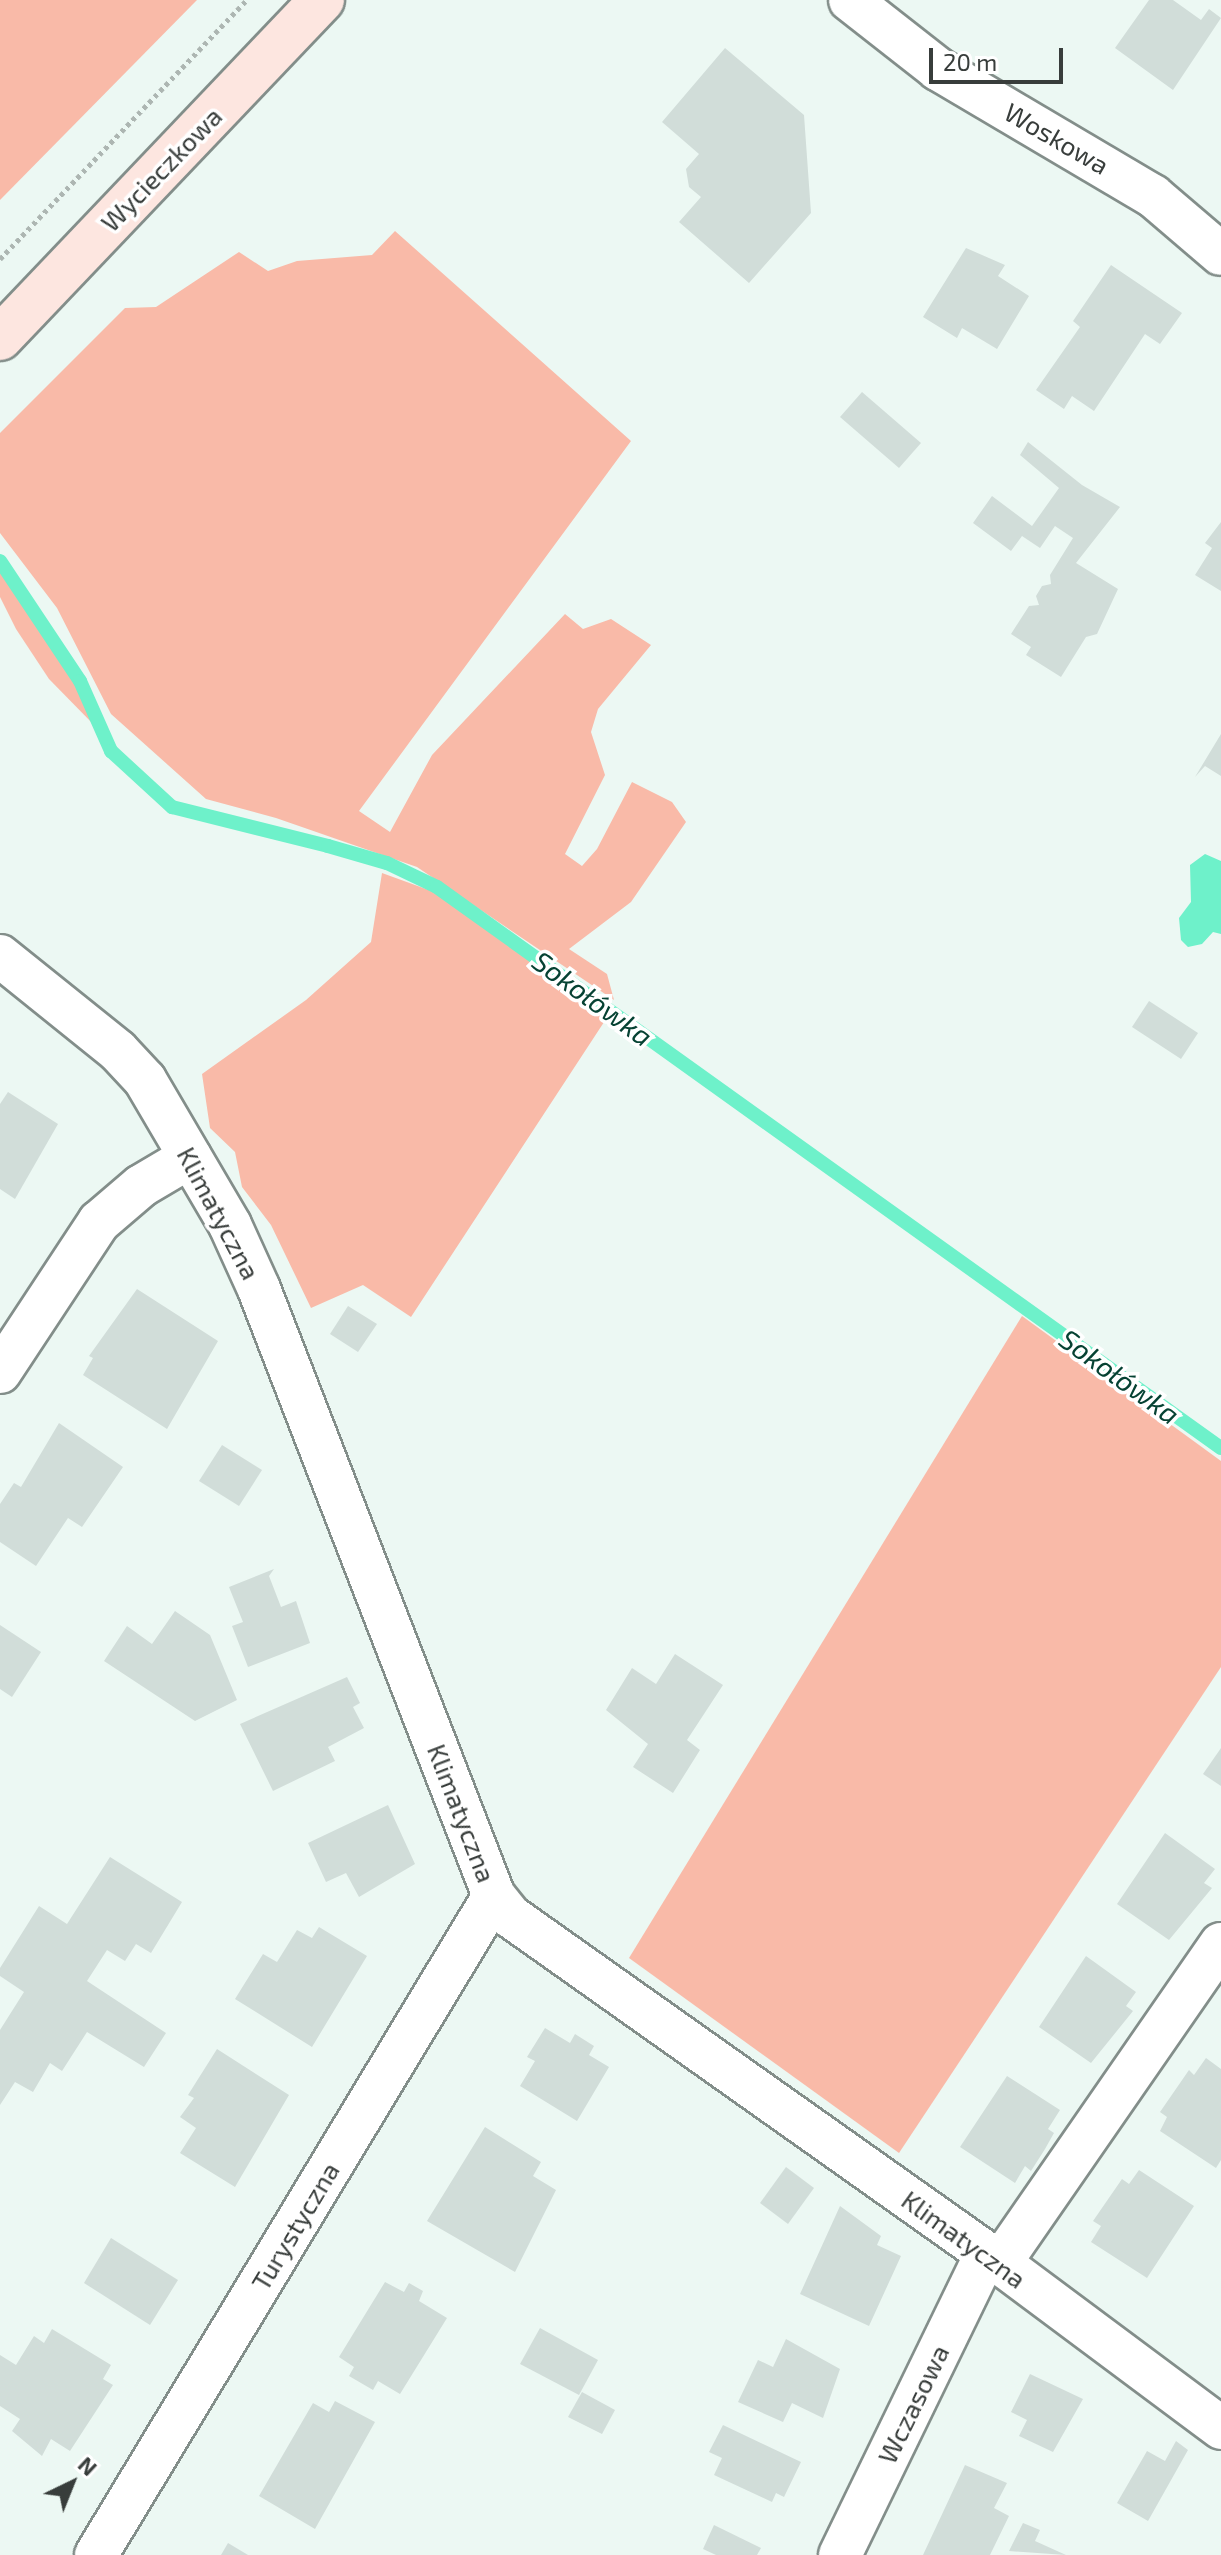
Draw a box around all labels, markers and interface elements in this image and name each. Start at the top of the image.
scale bar [933,32,1067,82]
text: 20 m [943,47,997,76]
street label: Woskowa [999,96,1115,180]
street label: Wycieczkowa [94,100,228,238]
water label: Sokołówka [526,943,660,1053]
street label: Klimatyczna [171,1141,267,1285]
water label: Sokołówka [1053,1321,1187,1431]
street label: Klimatyczna [421,1740,503,1886]
street label: Turystyczna [245,2156,345,2296]
street label: Klimatyczna [896,2184,1032,2294]
street label: Wczasowa [871,2340,955,2468]
north arrow [32,2443,112,2523]
text: N [74,2451,103,2480]

